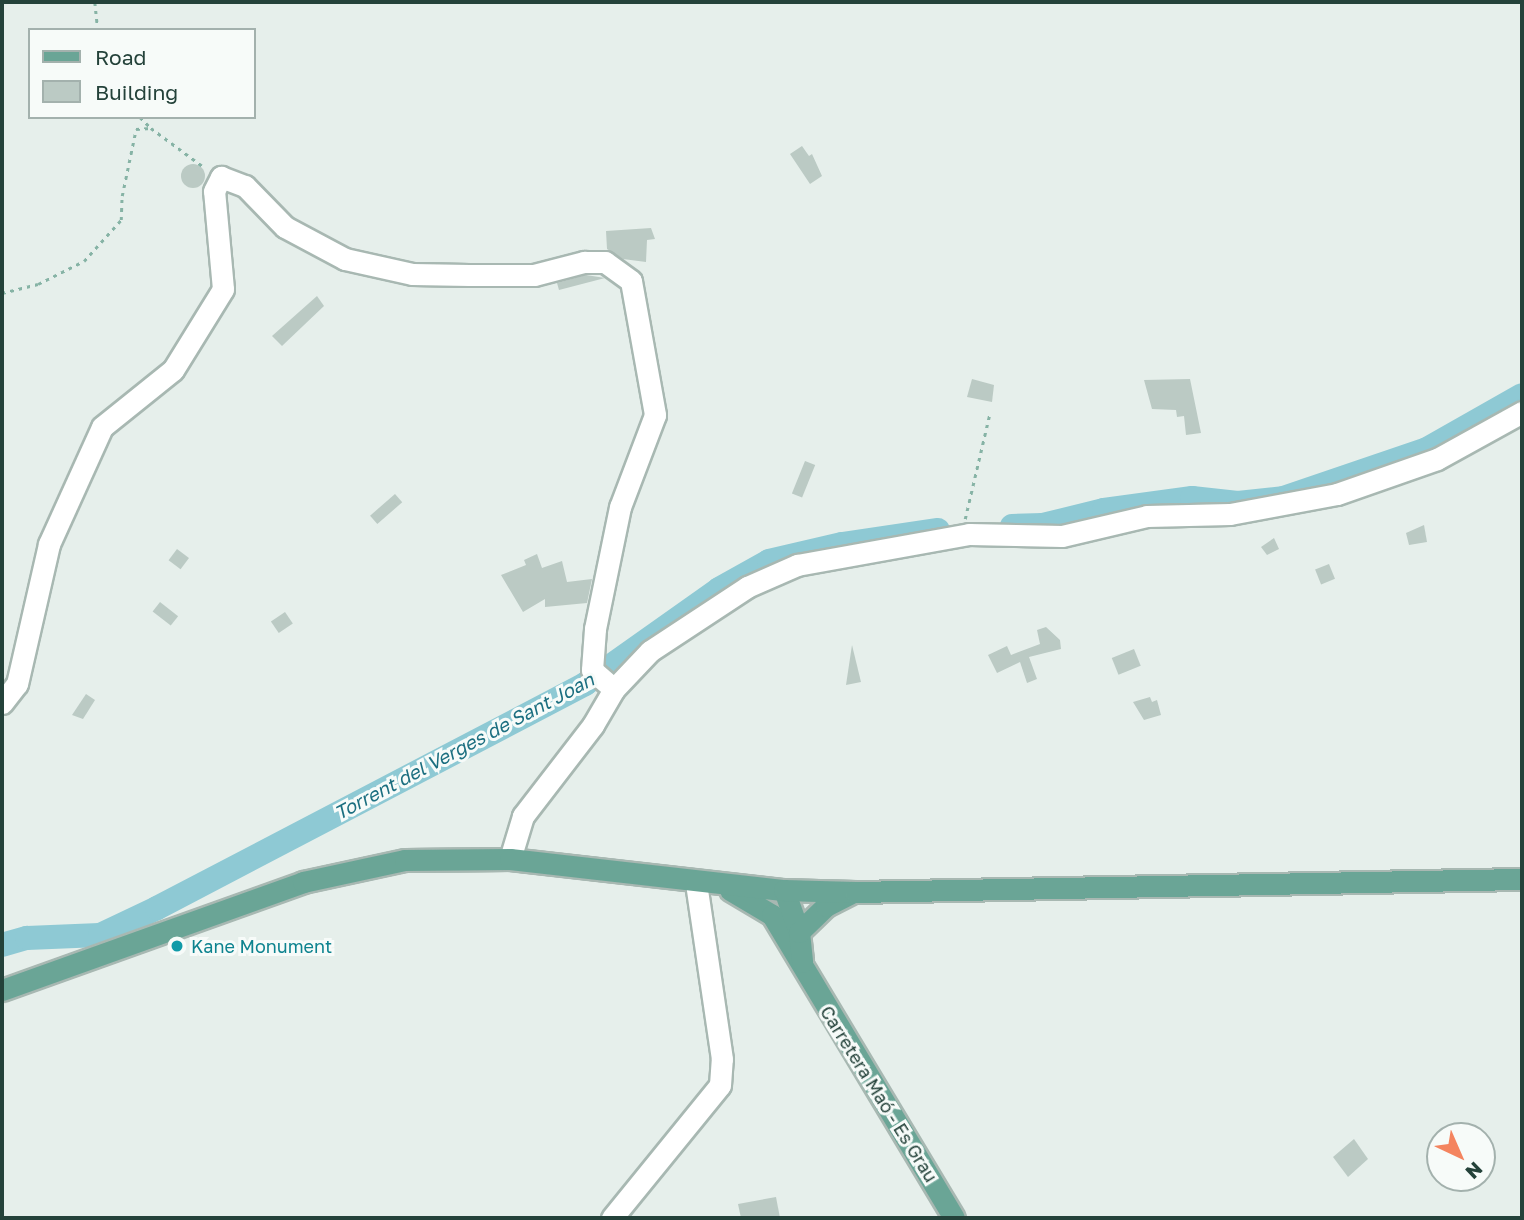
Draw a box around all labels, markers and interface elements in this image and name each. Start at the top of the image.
legend [28,28,256,119]
text: Road [95,44,146,70]
text: Building [95,79,178,105]
water label: Torrent del Verges de Sant Joan [330,668,598,824]
place label: Kane Monument [191,935,332,957]
marker: Kane Monument [169,938,185,954]
street label: Carretera Maó - Es Grau [816,1002,942,1186]
north arrow [1426,1122,1496,1192]
text: N [1461,1158,1488,1184]

